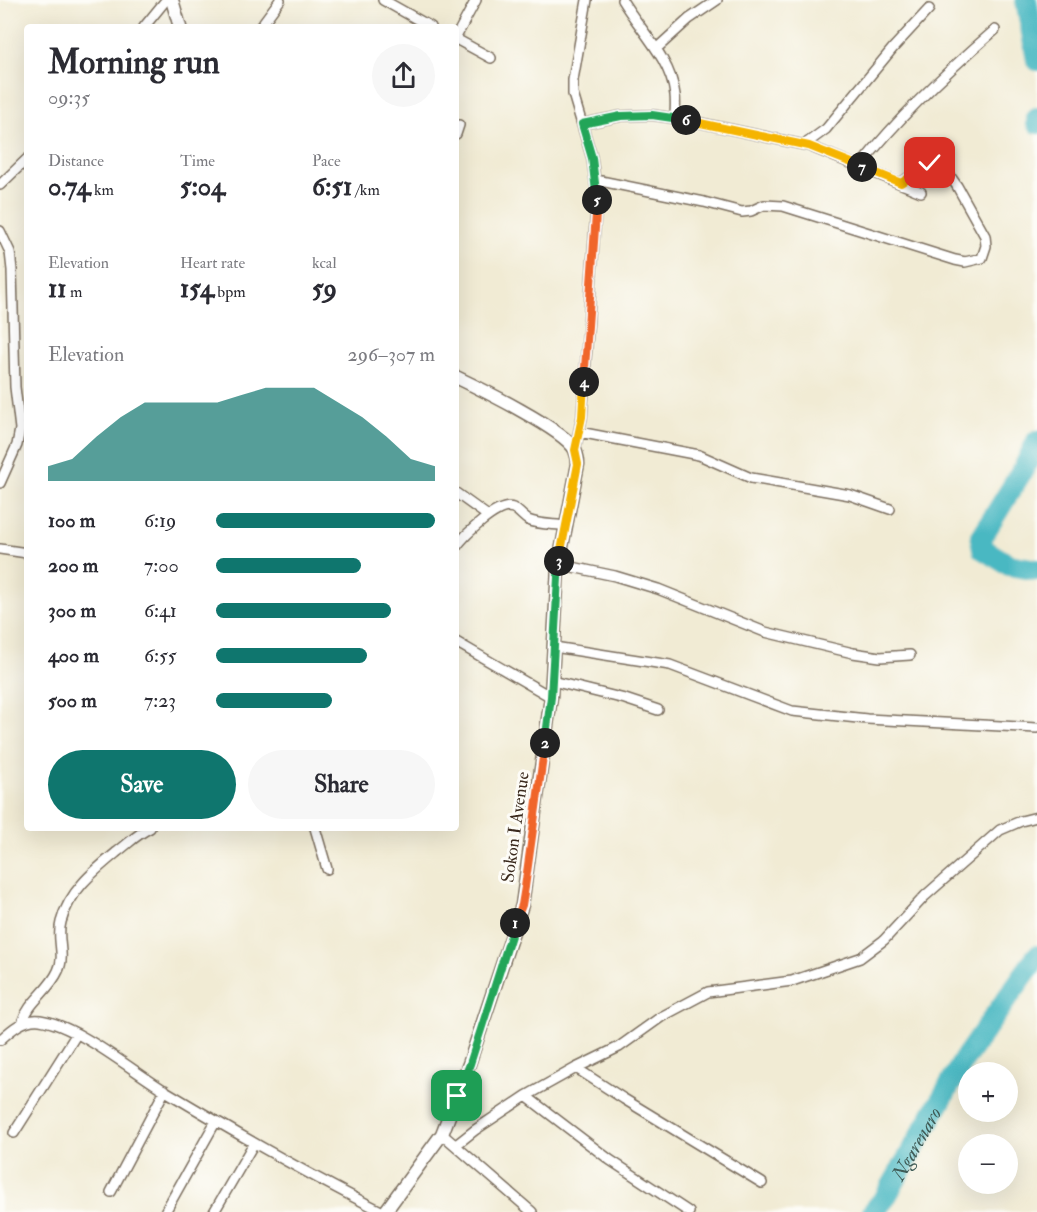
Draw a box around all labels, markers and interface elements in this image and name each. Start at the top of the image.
text: Morning run [48,42,220,83]
button: share [372,44,435,107]
text: 09:35 [48,85,90,110]
pin: 6 [671,105,701,135]
text: 6 [682,110,690,130]
pin [904,137,955,188]
icon: check [913,146,946,179]
text: Distance [48,151,104,171]
text: Time [180,151,215,171]
text: Pace [312,151,341,171]
pin: 7 [847,152,877,182]
text: 7 [858,157,866,177]
text: 0.74 [48,171,91,203]
text: 5:04 [180,171,225,203]
text: 6:51 [312,171,352,203]
text: km [91,180,114,200]
text: /km [352,180,380,200]
pin: 5 [582,185,612,215]
text: 5 [593,190,601,210]
text: Elevation [48,253,109,273]
text: Heart rate [180,253,245,273]
text: kcal [312,253,337,273]
text: 11 [48,273,67,305]
text: 154 [180,273,214,305]
text: 59 [312,273,337,305]
text: m [67,282,82,302]
text: bpm [214,282,246,302]
text: Elevation [48,342,124,367]
text: 296–307 m [348,342,435,367]
pin: 4 [569,367,599,397]
text: 4 [580,372,588,392]
text: 100 m [48,508,95,533]
text: 6:19 [144,508,176,533]
pin: 3 [544,546,574,576]
text: 3 [556,551,562,571]
text: 200 m [48,553,98,578]
text: 7:00 [144,553,179,578]
text: 300 m [48,598,96,623]
text: 6:41 [144,598,177,623]
text: 400 m [48,643,99,668]
text: 6:55 [144,643,177,668]
text: 500 m [48,688,97,713]
text: 7:23 [144,688,176,713]
pin: 2 [530,728,560,758]
text: 2 [541,733,549,753]
button: Save [48,750,236,819]
button: Share [248,750,435,819]
street label: Sokon I Avenue [496,770,535,884]
pin: 1 [500,908,530,938]
text: 1 [512,913,518,933]
map controls [958,1062,1018,1194]
button: + [958,1062,1018,1122]
pin [431,1070,482,1121]
icon: arrive [440,1079,473,1112]
water label: Ngarenaro [885,1103,947,1186]
button: − [958,1134,1018,1194]

